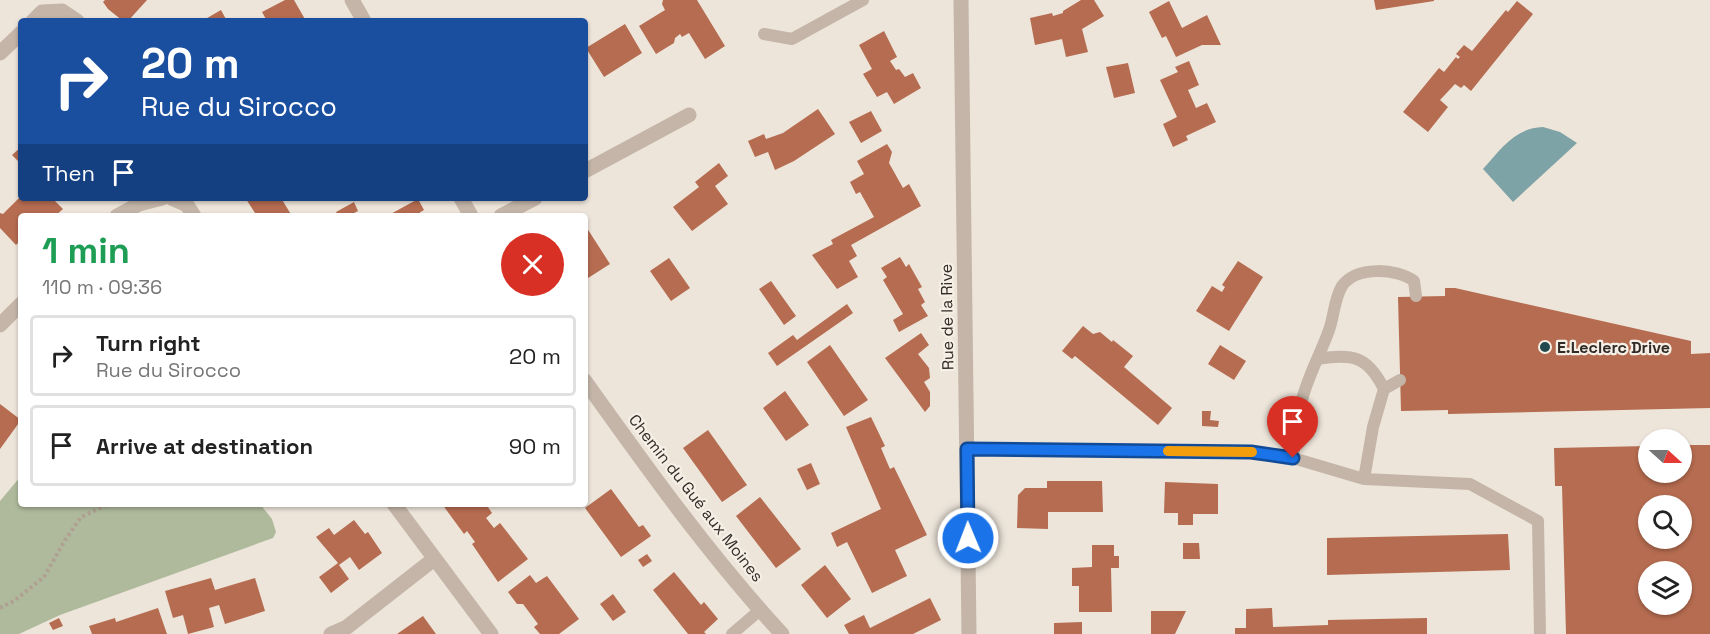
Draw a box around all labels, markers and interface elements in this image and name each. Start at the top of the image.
text: 20 m [141,37,240,90]
icon: right [42,42,120,120]
text: Rue du Sirocco [141,89,337,124]
icon: arrive [107,156,140,189]
text: Then [42,159,95,187]
text: 1 min [42,228,130,274]
button: close [501,233,564,296]
street label: Rue de la Rive [936,264,958,370]
text: 110 m · 09:36 [42,274,162,300]
text: Turn right [96,329,201,357]
place label: E.Leclerc Drive [1557,337,1670,358]
icon: right [45,339,78,372]
marker: E.Leclerc Drive [1538,340,1552,354]
text: 20 m [509,342,561,370]
text: Rue du Sirocco [96,357,241,383]
pin [1267,396,1318,458]
icon: arrive [1276,405,1309,438]
street label: Chemin du Gué aux Moines [624,410,768,586]
icon: arrive [45,429,78,462]
north arrow [1638,429,1692,483]
map controls [1638,429,1692,615]
text: Arrive at destination [96,432,313,460]
text: 90 m [509,432,561,460]
button: search [1638,495,1692,549]
position arrow [936,506,1000,570]
button: layers [1638,561,1692,615]

